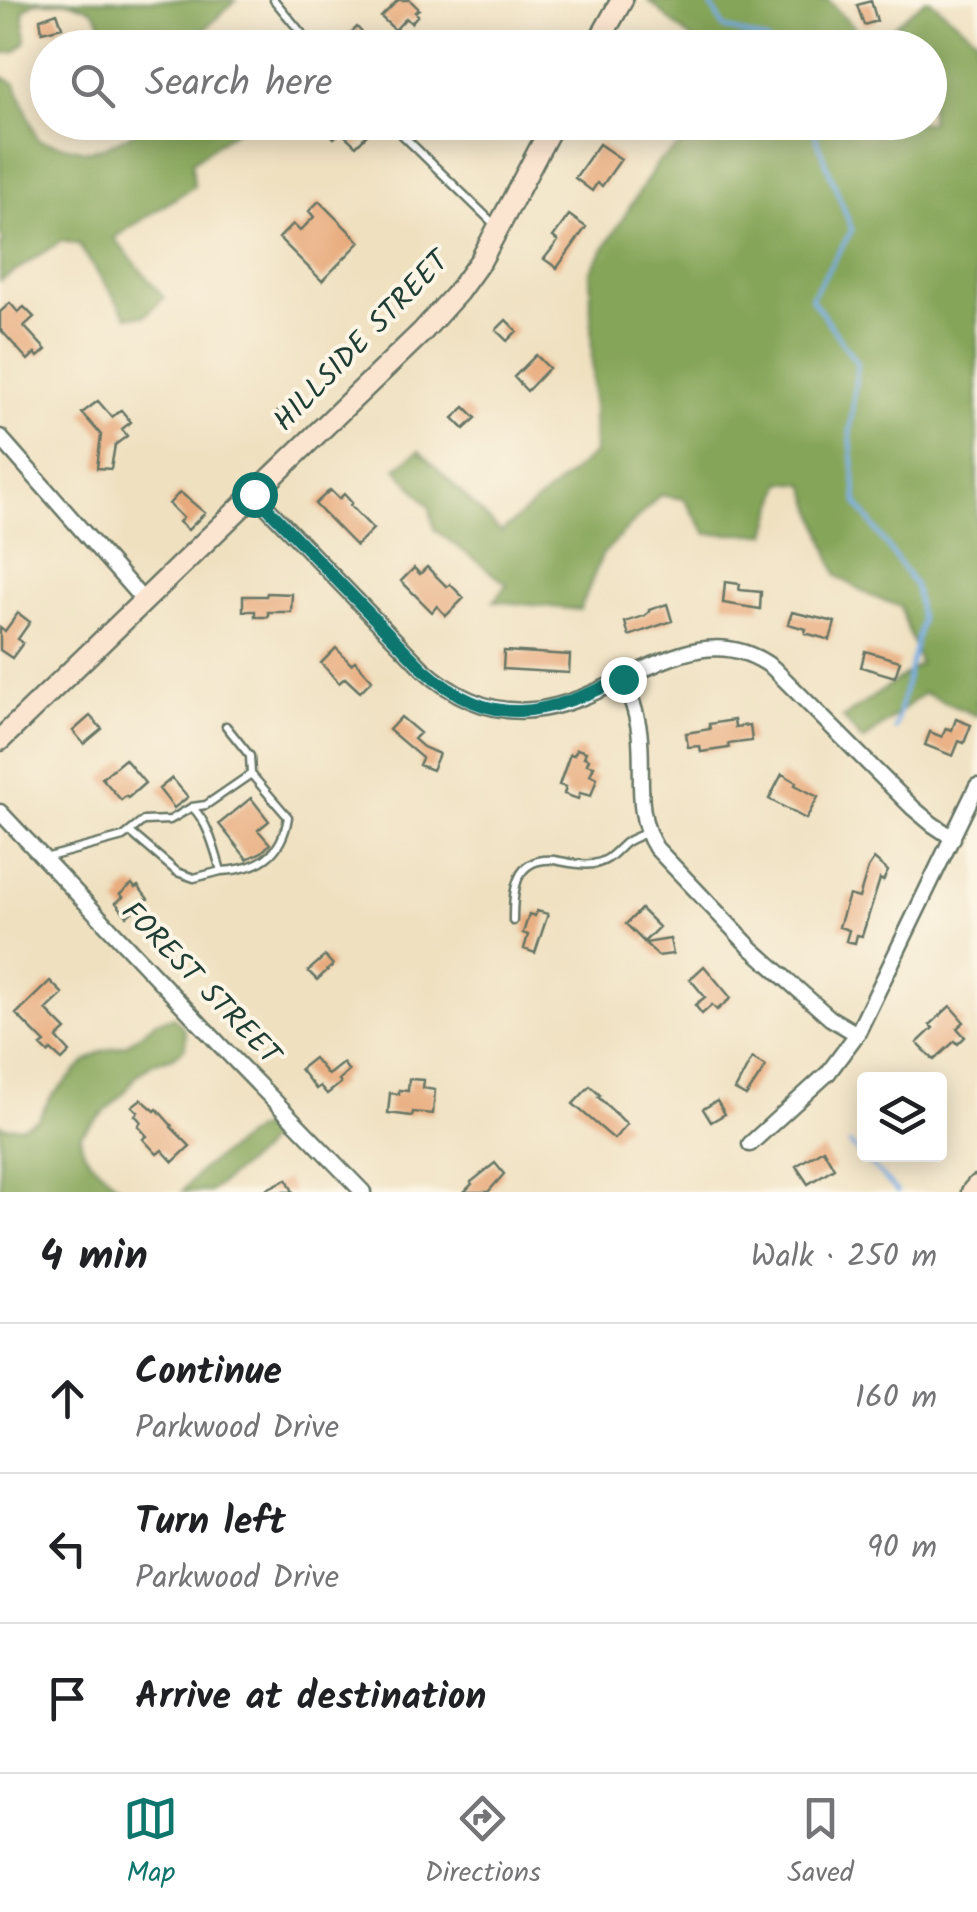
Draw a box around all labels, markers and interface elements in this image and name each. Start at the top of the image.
search box [30,30,947,140]
text: Search here [145,55,332,115]
icon: search [65,58,120,113]
street label: HILLSIDE STREET [262,238,464,444]
route start [232,472,278,518]
route end [601,657,647,703]
street label: FOREST STREET [108,890,294,1080]
map controls [857,1072,947,1162]
button: layers [857,1072,947,1162]
text: 4 min [40,1224,148,1291]
text: Walk · 250 m [751,1232,937,1283]
text: Continue [135,1343,282,1403]
icon: ahead [40,1371,95,1426]
text: 160 m [855,1373,937,1424]
text: Parkwood Drive [135,1403,339,1454]
text: Turn left [135,1493,286,1553]
icon: left [40,1521,95,1576]
text: 90 m [867,1523,937,1574]
text: Parkwood Drive [135,1553,339,1604]
text: Arrive at destination [135,1668,486,1728]
icon: arrive [40,1671,95,1726]
tab: Map [123,1791,178,1896]
tab: Directions [425,1791,541,1896]
tab: Saved [787,1791,854,1896]

